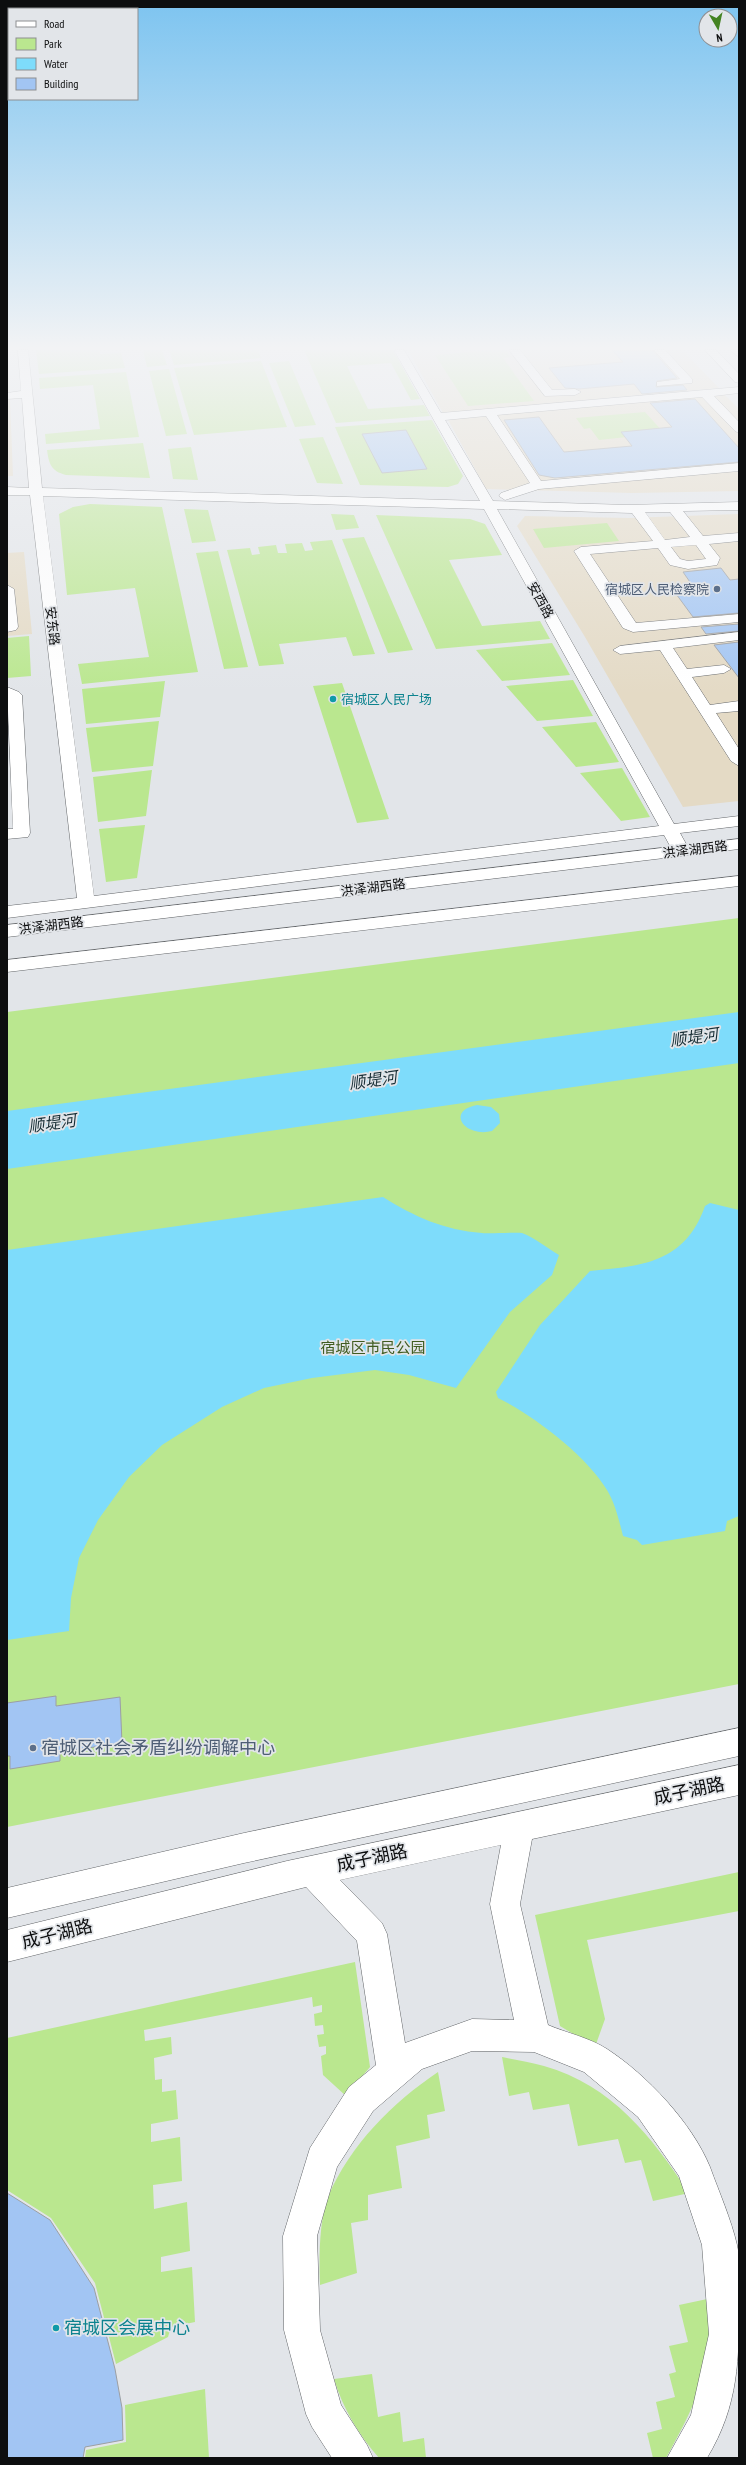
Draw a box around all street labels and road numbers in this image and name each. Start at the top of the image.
street label: 安西路 [524,579,557,621]
street label: 安东路 [42,606,63,646]
street label: 洪泽湖西路 [662,837,728,862]
street label: 洪泽湖西路 [340,875,406,900]
street label: 洪泽湖西路 [18,913,84,938]
street label: 成子湖路 [651,1772,727,1809]
street label: 成子湖路 [334,1839,410,1876]
street label: 成子湖路 [19,1914,95,1953]

